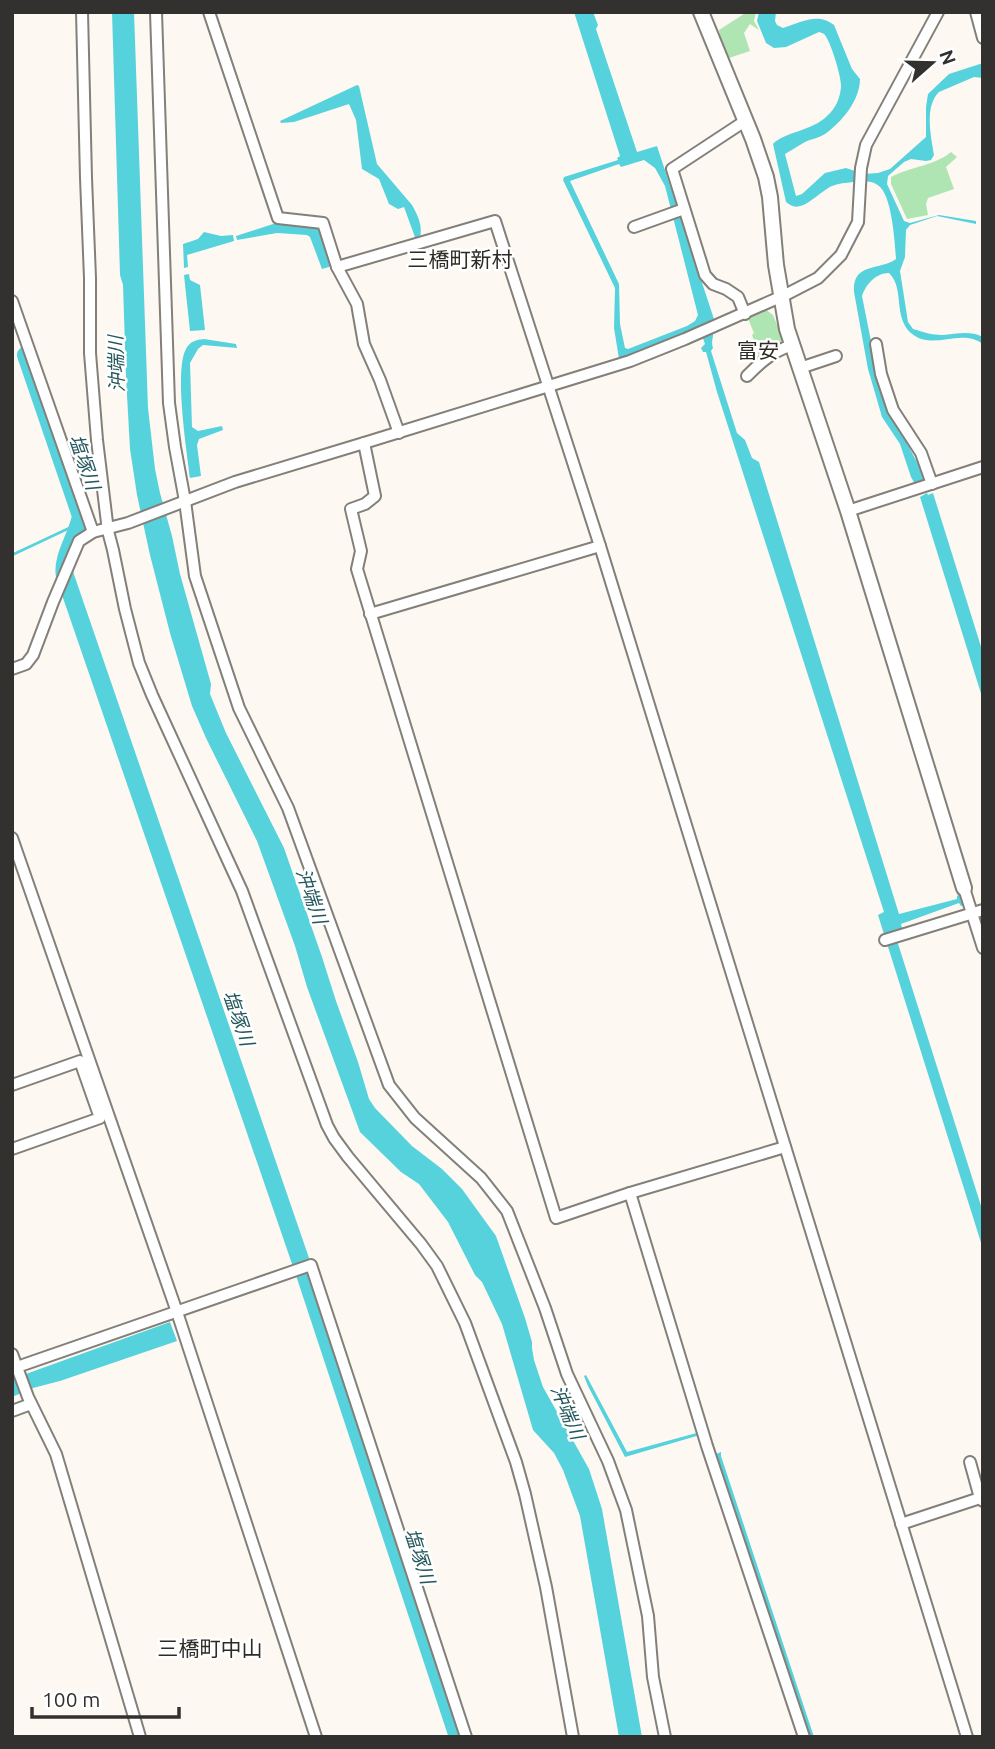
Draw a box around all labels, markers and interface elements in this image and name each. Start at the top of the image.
north arrow [897,28,967,98]
text: N [935,47,961,68]
district label: 三橋町新村 [408,247,513,271]
water label: 沖端川 [104,333,128,393]
district label: 富安 [737,338,779,362]
water label: 塩塚川 [65,431,105,494]
water label: 沖端川 [292,865,332,928]
water label: 塩塚川 [219,987,259,1050]
water label: 沖端川 [547,1381,590,1444]
water label: 塩塚川 [401,1525,440,1588]
district label: 三橋町中山 [158,1636,263,1660]
scale bar [32,1676,178,1720]
text: 100 m [42,1687,100,1711]

